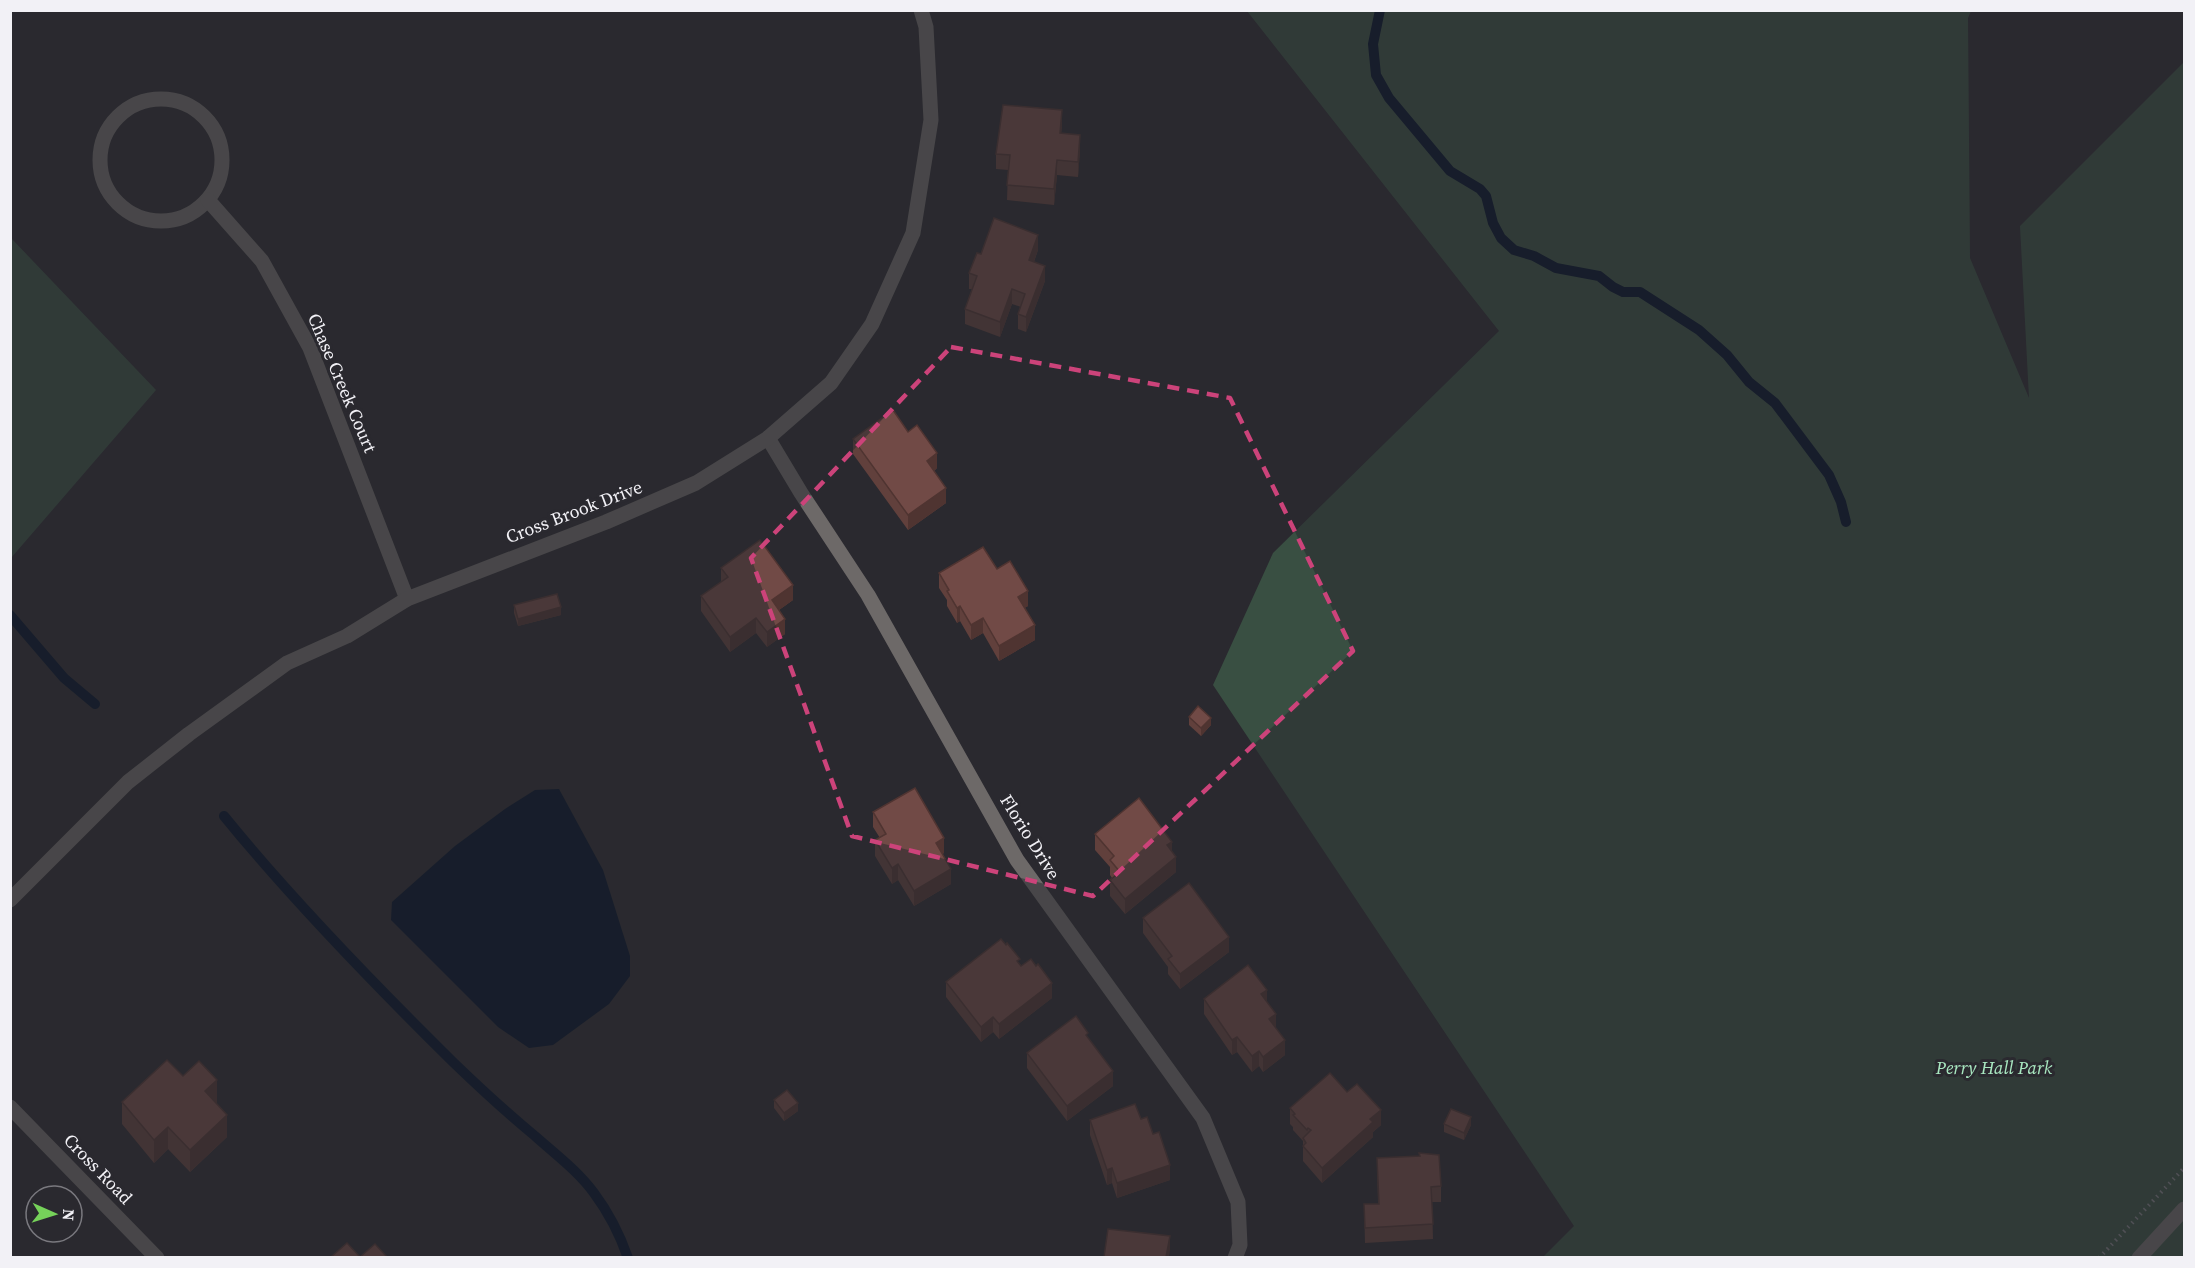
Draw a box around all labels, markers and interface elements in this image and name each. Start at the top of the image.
street label: Chase Creek Court [302,309,383,456]
street label: Cross Brook Drive [502,474,646,549]
street label: Florio Drive [994,789,1066,884]
park label: Perry Hall Park [1935,1055,2053,1080]
street label: Cross Road [58,1128,138,1209]
north arrow [24,1184,84,1244]
text: N [58,1208,80,1222]

